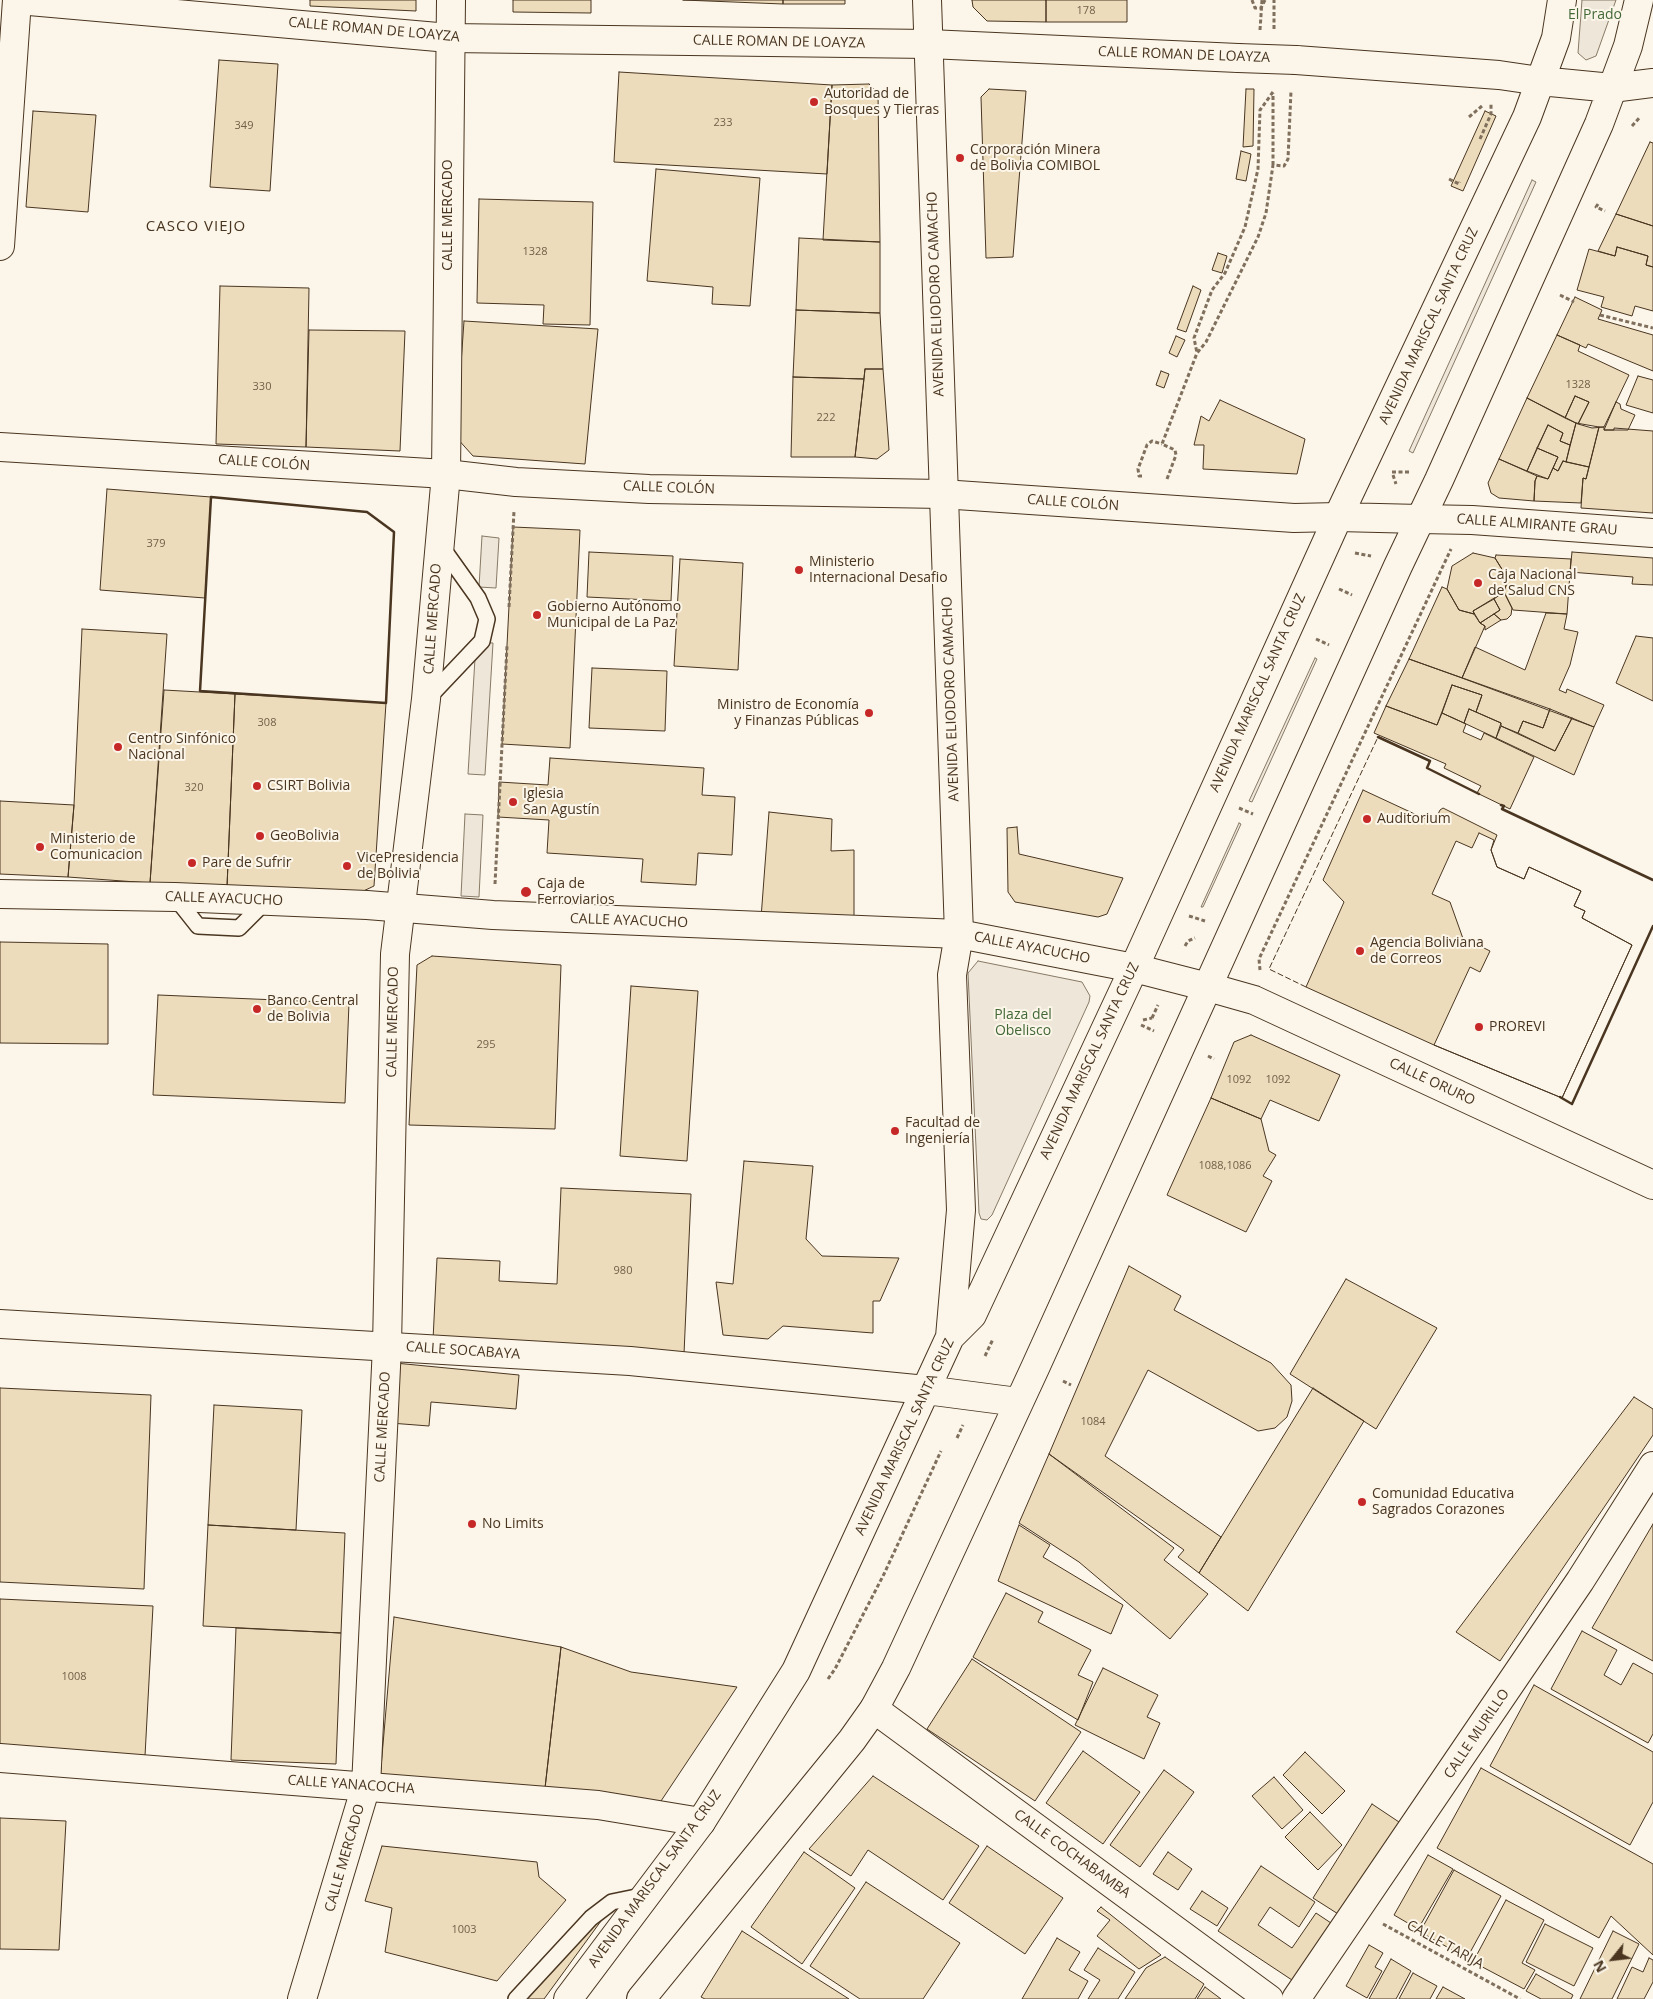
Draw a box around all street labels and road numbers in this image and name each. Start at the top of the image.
street label: CALLE ROMAN DE LOAYZA [288,14,460,46]
street label: CALLE ROMAN DE LOAYZA [693,32,865,52]
street label: CALLE ROMAN DE LOAYZA [1098,44,1270,66]
street label: CALLE MERCADO [440,159,456,271]
street label: AVENIDA ELIODORO CAMACHO [924,191,948,397]
street label: AVENIDA MARISCAL SANTA CRUZ [1376,225,1482,427]
street label: CALLE COLÓN [217,451,311,475]
street label: CALLE COLÓN [623,478,715,498]
street label: CALLE COLÓN [1026,491,1120,515]
street label: CALLE ALMIRANTE GRAU [1456,511,1618,539]
street label: CALLE MERCADO [421,563,445,675]
street label: AVENIDA MARISCAL SANTA CRUZ [1207,591,1309,795]
street label: AVENIDA ELIODORO CAMACHO [939,596,963,802]
street label: CALLE AYACUCHO [165,889,283,909]
street label: CALLE AYACUCHO [570,911,688,931]
street label: CALLE AYACUCHO [972,928,1092,968]
street label: AVENIDA MARISCAL SANTA CRUZ [1037,960,1143,1162]
street label: CALLE MERCADO [384,966,402,1078]
street label: CALLE ORURO [1386,1055,1478,1109]
street label: AVENIDA MARISCAL SANTA CRUZ [852,1336,958,1538]
street label: CALLE SOCABAYA [405,1339,521,1363]
street label: CALLE MERCADO [372,1371,394,1483]
street label: CALLE MURILLO [1441,1686,1513,1782]
street label: CALLE YANACOCHA [287,1772,415,1798]
street label: AVENIDA MARISCAL SANTA CRUZ [585,1787,725,1971]
street label: CALLE MERCADO [322,1802,368,1914]
street label: CALLE COCHABAMBA [1011,1806,1133,1902]
street label: CALLE TARIJA [1404,1917,1486,1973]

